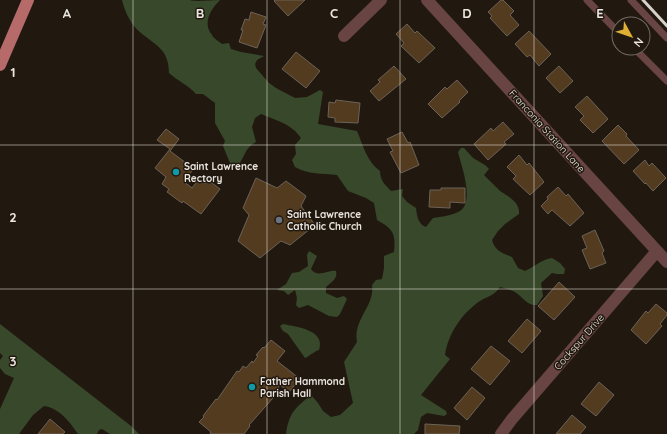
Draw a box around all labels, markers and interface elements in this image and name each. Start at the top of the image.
text: A [63,5,72,21]
text: B [196,5,204,21]
text: C [330,5,338,21]
text: D [462,5,472,21]
text: E [596,5,604,21]
north arrow [611,16,651,56]
text: N [631,35,647,50]
text: 1 [10,64,16,80]
street label: Franconia Station Lane [506,87,588,175]
place label: Saint Lawrence Rectory [184,160,258,185]
marker: Saint Lawrence Rectory [171,167,181,177]
place label: Saint Lawrence Catholic Church [287,208,362,233]
text: 2 [9,209,17,225]
marker: Saint Lawrence Catholic Church [274,215,284,225]
street label: Cockspur Drive [551,311,607,373]
text: 3 [10,353,17,369]
place label: Father Hammond Parish Hall [260,375,345,400]
marker: Father Hammond Parish Hall [247,382,257,392]

